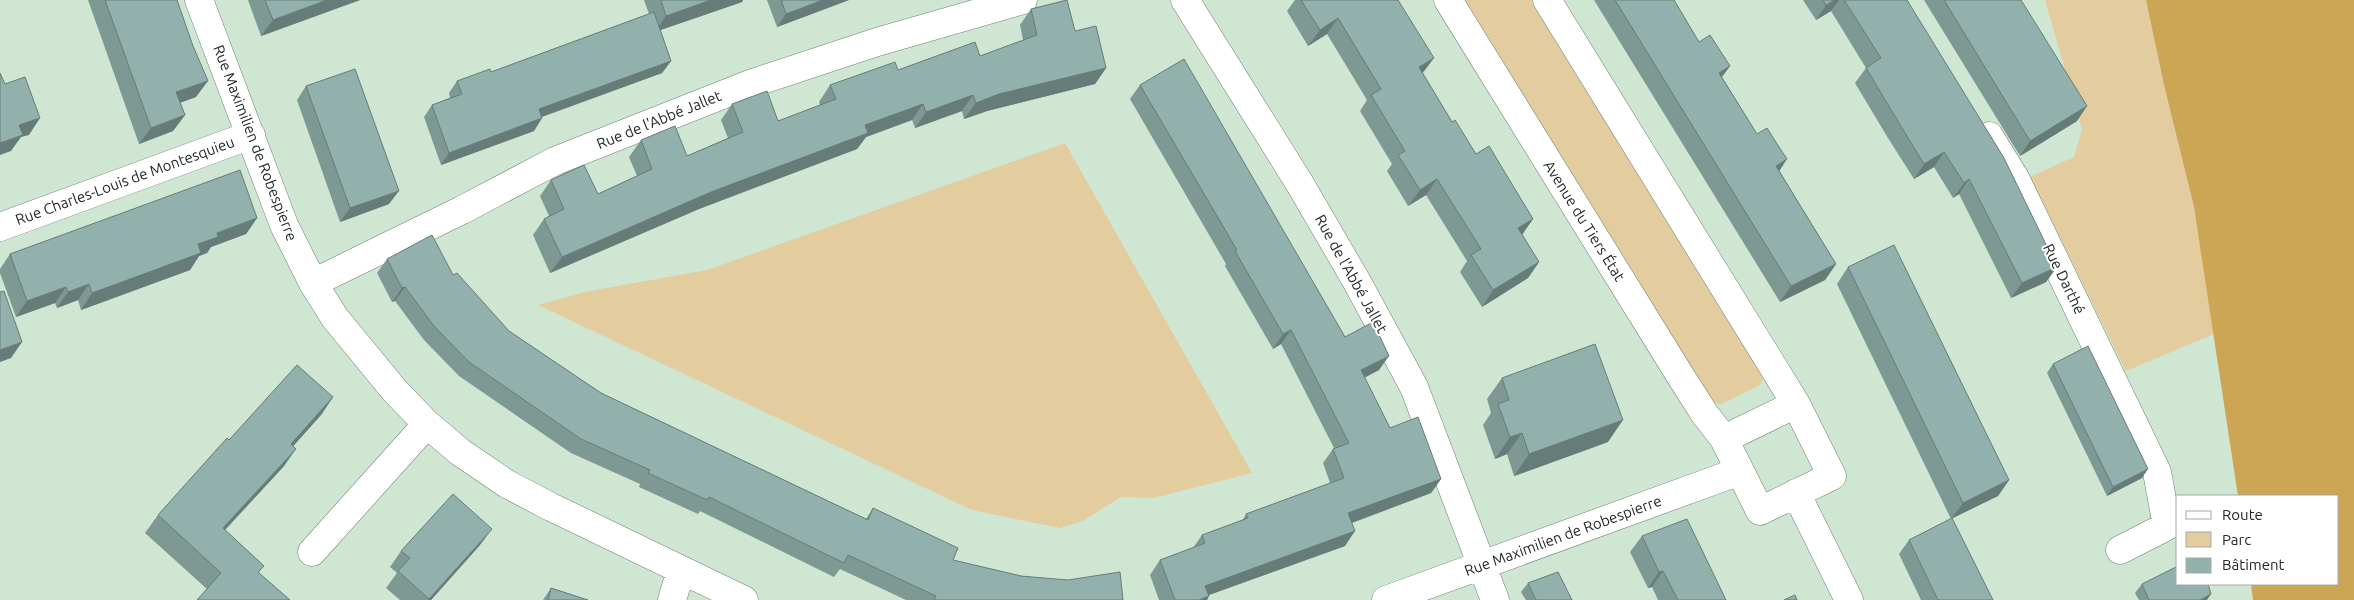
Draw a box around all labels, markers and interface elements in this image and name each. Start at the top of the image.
street label: Rue Maximilien de Robespierre [210,42,301,243]
street label: Rue de l'Abbé Jallet [594,87,724,152]
street label: Rue Charles-Louis de Montesquieu [13,133,237,228]
street label: Avenue du Tiers État [1540,157,1628,284]
street label: Rue de l'Abbé Jallet [1312,212,1391,336]
street label: Rue Darthé [2040,241,2089,317]
street label: Rue Maximilien de Robespierre [1462,492,1664,579]
legend [2176,495,2339,585]
text: Route [2222,506,2263,523]
text: Parc [2222,531,2251,548]
text: Bâtiment [2222,556,2285,573]

